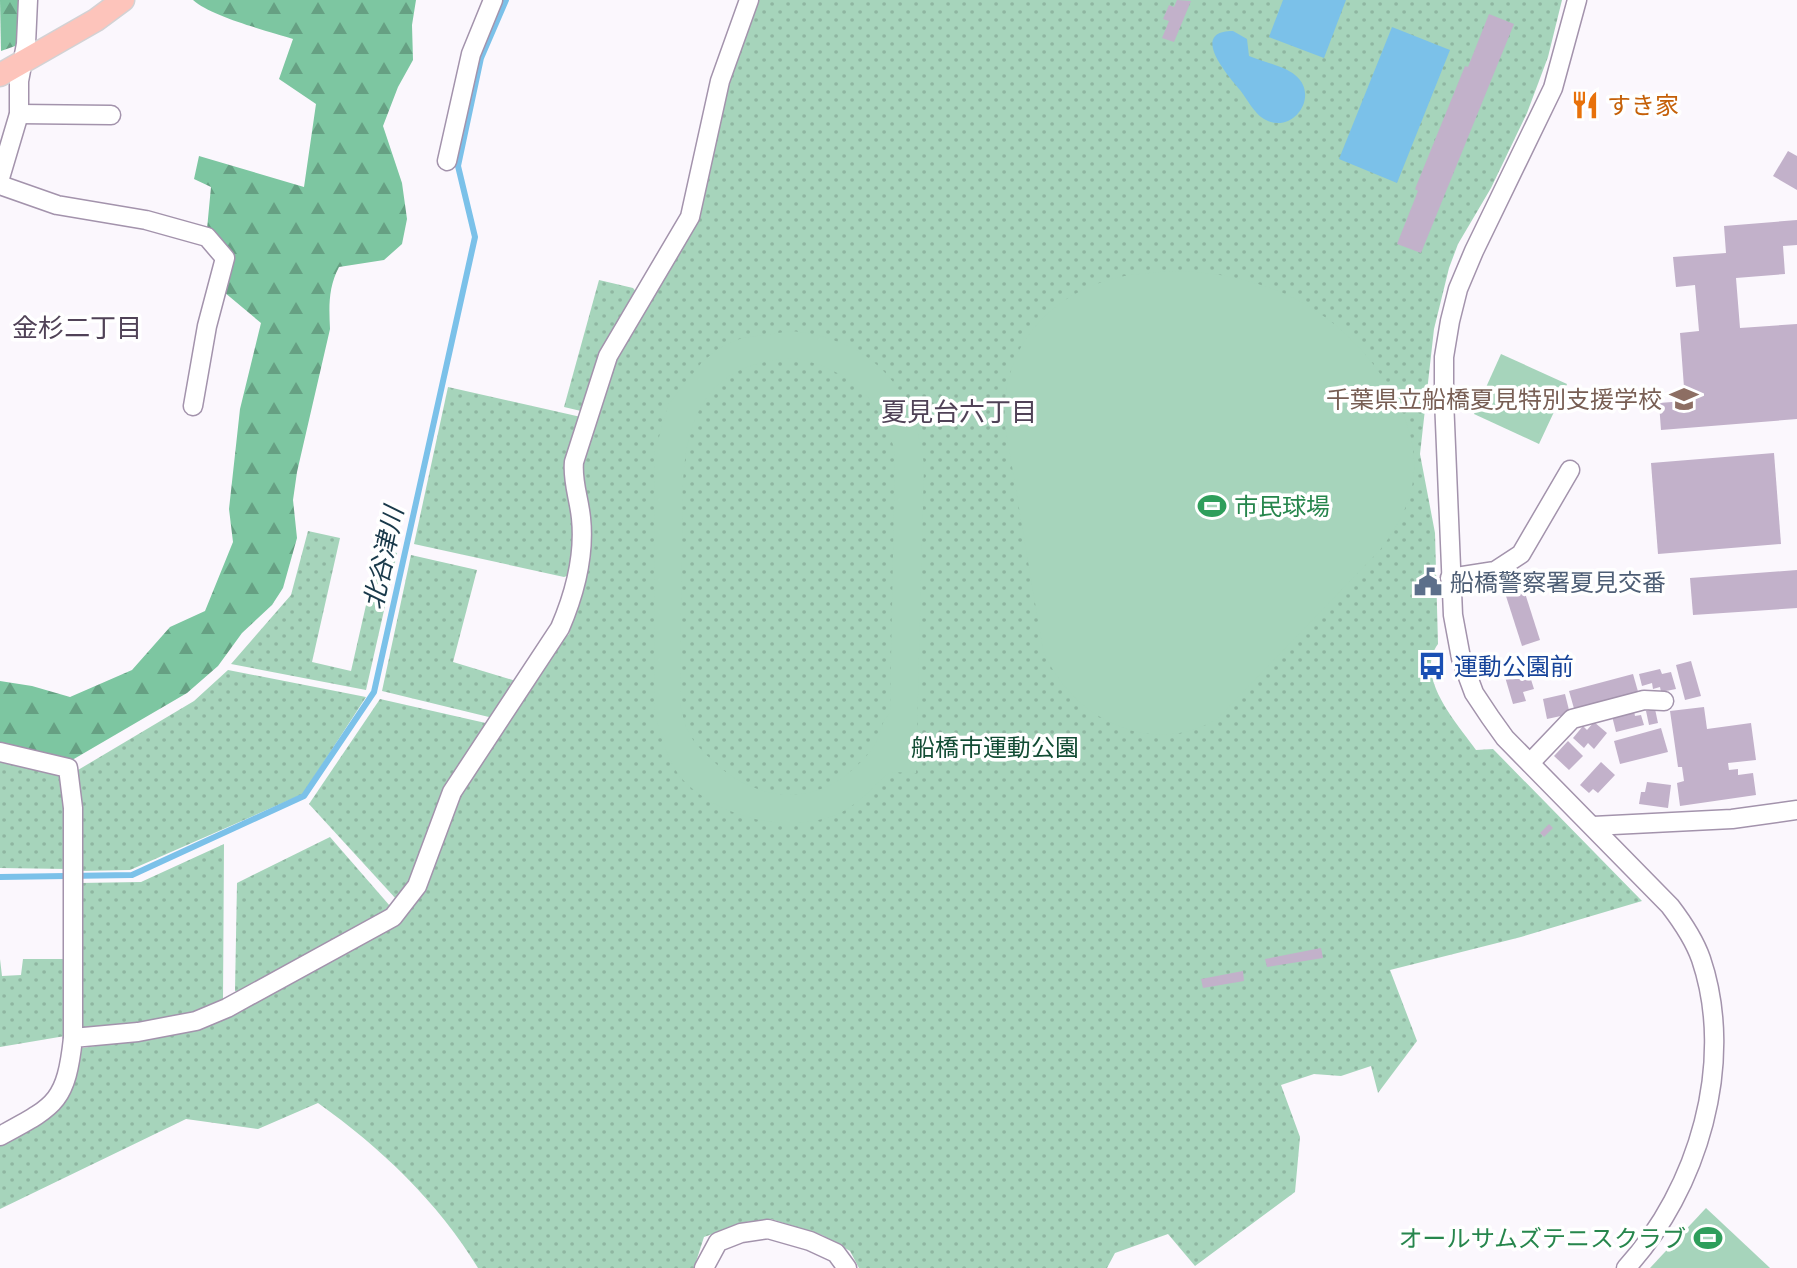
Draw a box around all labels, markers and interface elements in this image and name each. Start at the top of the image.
place label: すき家 [1607,87,1679,123]
restaurant icon: すき家 [1570,90,1600,120]
district label: 金杉二丁目 [12,308,142,347]
place label: 千葉県立船橋夏見特別支援学校 [1326,381,1662,417]
school or university icon: 千葉県立船橋夏見特別支援学校 [1669,384,1699,414]
district label: 夏見台六丁目 [881,392,1037,431]
place label: 市民球場 [1234,488,1330,524]
sports icon: 市民球場 [1197,491,1227,521]
water label: 北谷津川 [353,500,414,613]
place label: 船橋警察署夏見交番 [1450,564,1666,600]
public building icon: 船橋警察署夏見交番 [1413,567,1443,597]
place label: 運動公園前 [1454,648,1574,684]
bus stop icon: 運動公園前 [1417,651,1447,681]
park label: 船橋市運動公園 [911,729,1079,765]
place label: オールサムズテニスクラブ [1398,1220,1686,1256]
sports icon: オールサムズテニスクラブ [1693,1223,1723,1253]

